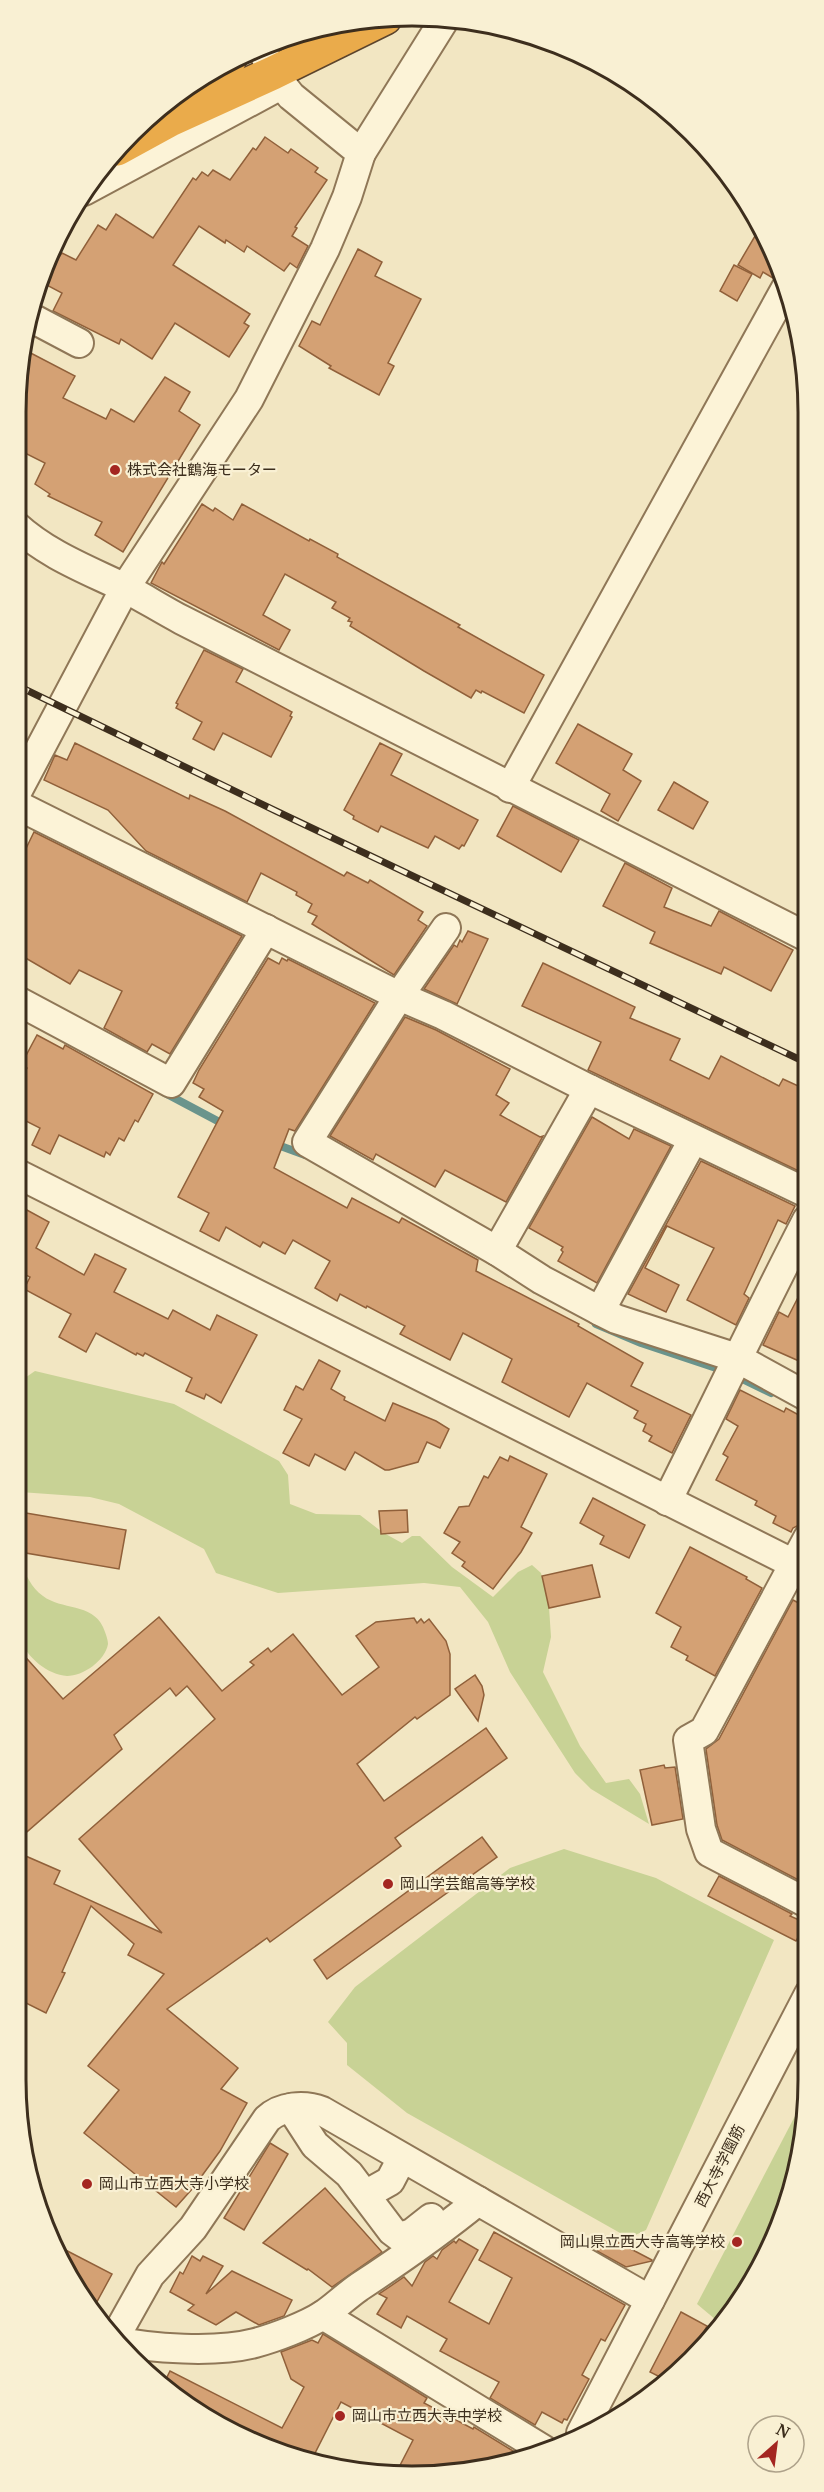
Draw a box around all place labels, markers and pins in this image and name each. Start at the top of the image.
place label: 株式会社鶴海モーター [127,459,277,479]
marker: 株式会社鶴海モーター [108,463,122,477]
place label: 岡山学芸館高等学校 [400,1873,535,1893]
marker: 岡山学芸館高等学校 [381,1877,395,1891]
place label: 岡山市立西大寺小学校 [99,2173,249,2193]
marker: 岡山市立西大寺小学校 [80,2177,94,2191]
place label: 岡山県立西大寺高等学校 [560,2231,725,2251]
marker: 岡山県立西大寺高等学校 [730,2235,744,2249]
place label: 岡山市立西大寺中学校 [352,2405,502,2425]
marker: 岡山市立西大寺中学校 [333,2409,347,2423]

